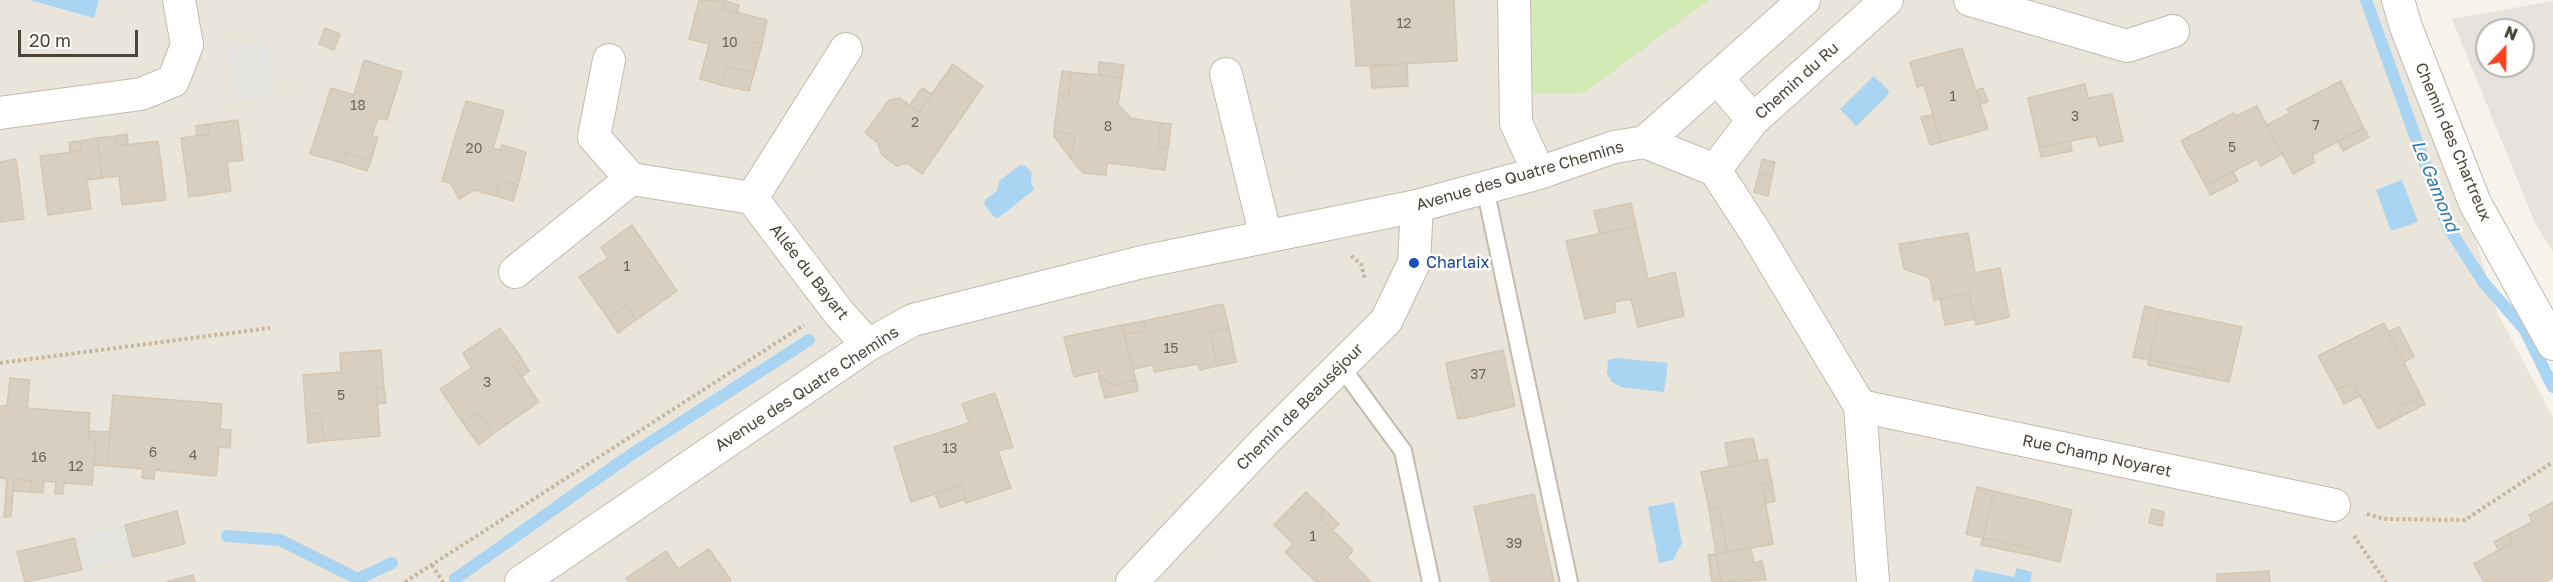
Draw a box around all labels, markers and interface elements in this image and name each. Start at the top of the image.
house number: 12 [1397,16,1411,32]
scale bar [21,18,141,56]
north arrow [2475,18,2535,78]
text: N [2502,22,2520,45]
text: 20 m [29,29,71,51]
house number: 10 [722,35,738,51]
street label: Chemin du Ru [1751,38,1843,124]
street label: Chemin des Chartreux [2411,60,2495,224]
house number: 1 [1950,89,1956,105]
house number: 18 [350,98,366,114]
house number: 3 [2071,109,2079,125]
house number: 2 [911,115,919,131]
house number: 7 [2312,118,2320,134]
house number: 8 [1104,119,1112,135]
street label: Avenue des Quatre Chemins [1414,137,1626,215]
water label: Le Gamond [2407,137,2463,235]
house number: 5 [2228,140,2236,156]
house number: 20 [466,141,482,157]
street label: Allée du Bayart [766,220,852,324]
place label: Charlaix [1426,253,1489,273]
marker: Charlaix [1407,256,1421,270]
house number: 1 [624,259,630,275]
street label: Avenue des Quatre Chemins [712,322,902,456]
street label: Chemin de Beauséjour [1233,340,1367,474]
house number: 15 [1164,341,1178,357]
house number: 37 [1470,367,1486,383]
house number: 3 [483,375,491,391]
house number: 5 [337,388,345,404]
street label: Rue Champ Noyaret [2021,431,2173,481]
house number: 13 [943,441,957,457]
house number: 6 [149,445,157,461]
house number: 4 [189,448,197,464]
house number: 16 [31,450,47,466]
house number: 12 [69,459,83,475]
house number: 1 [1310,529,1316,545]
house number: 39 [1506,536,1522,552]

